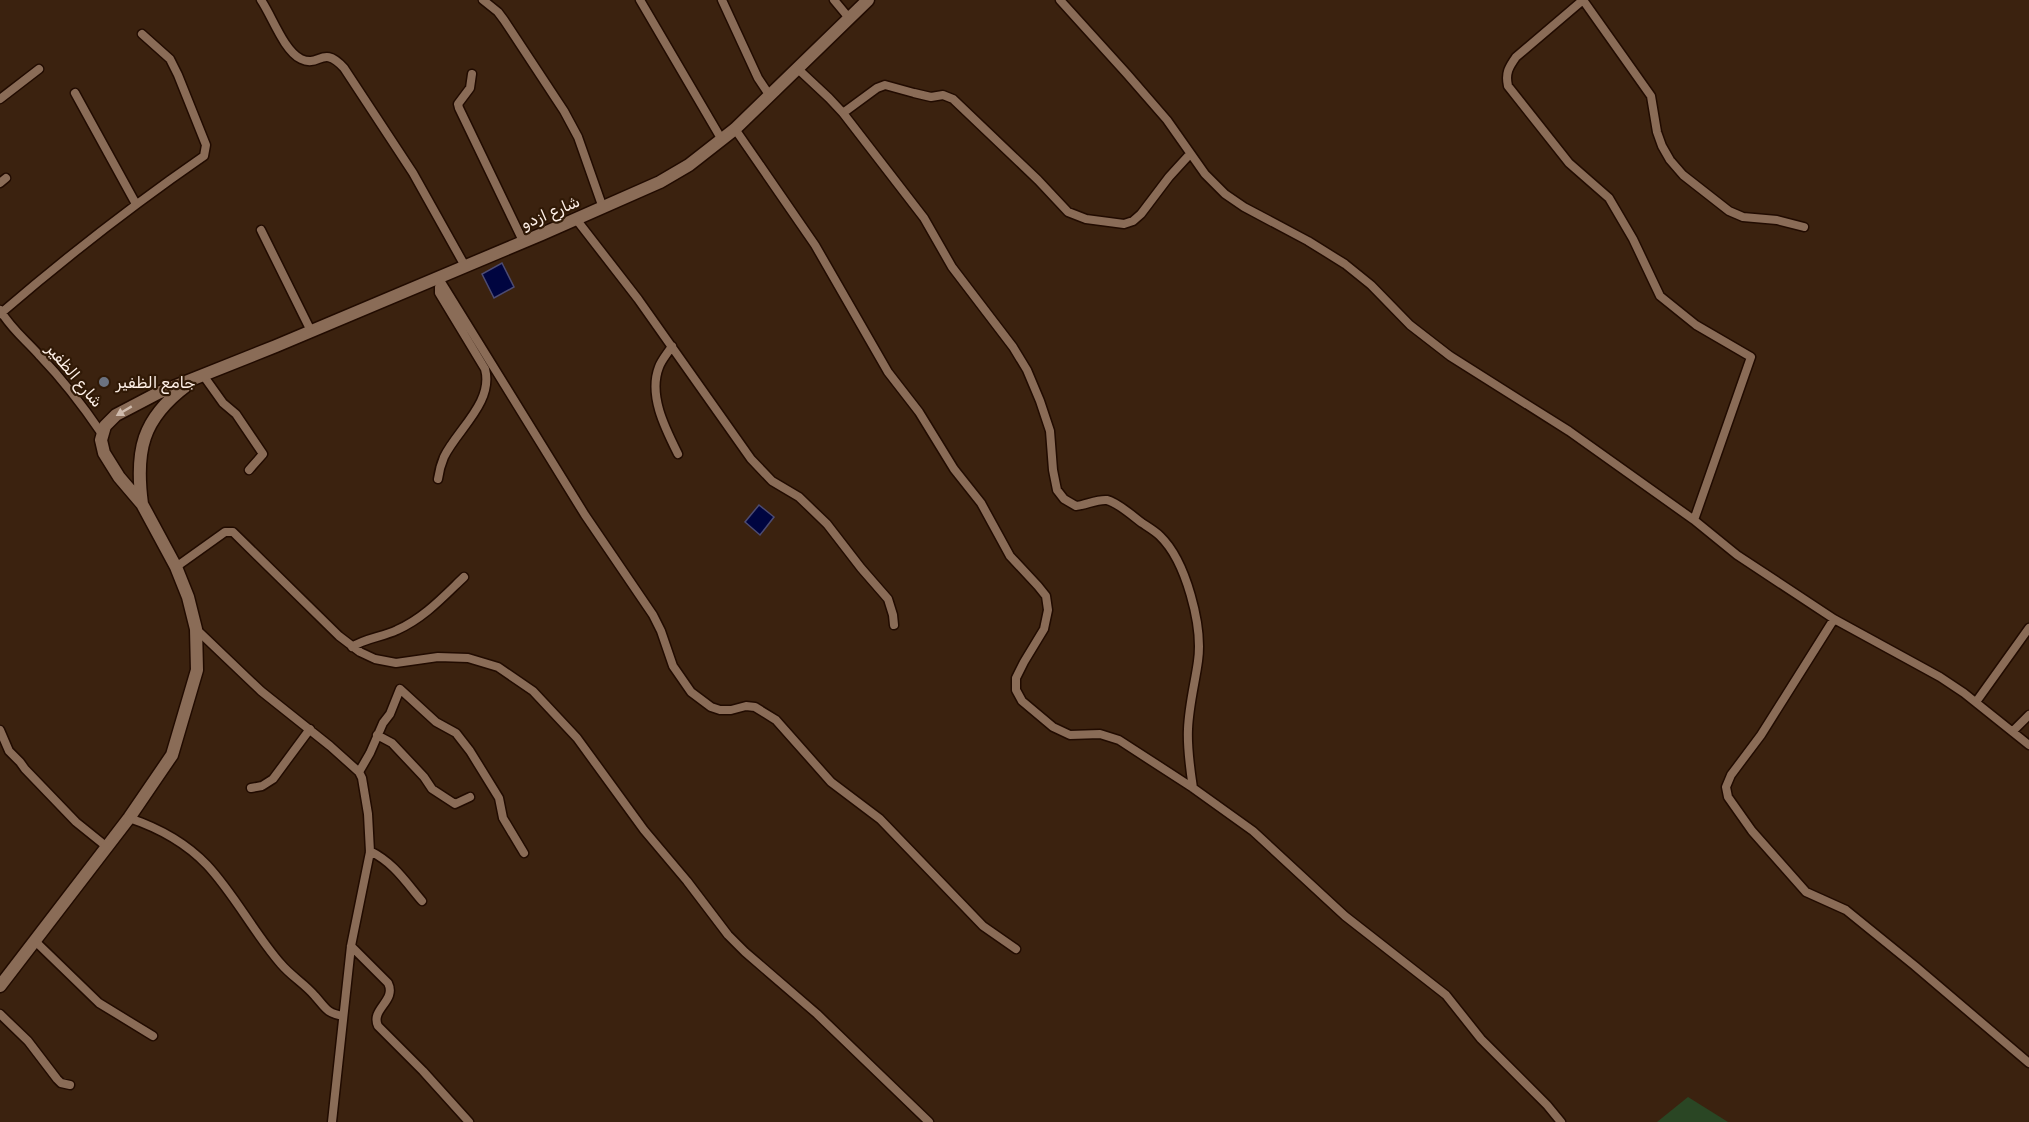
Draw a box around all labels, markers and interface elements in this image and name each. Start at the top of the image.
street label: شارع ازدو [518,192,583,235]
street label: شارع الظفير [40,339,107,412]
place label: جامع الظفير [115,373,195,394]
marker: جامع الظفير [97,375,111,389]
one-way arrow [116,405,132,416]

